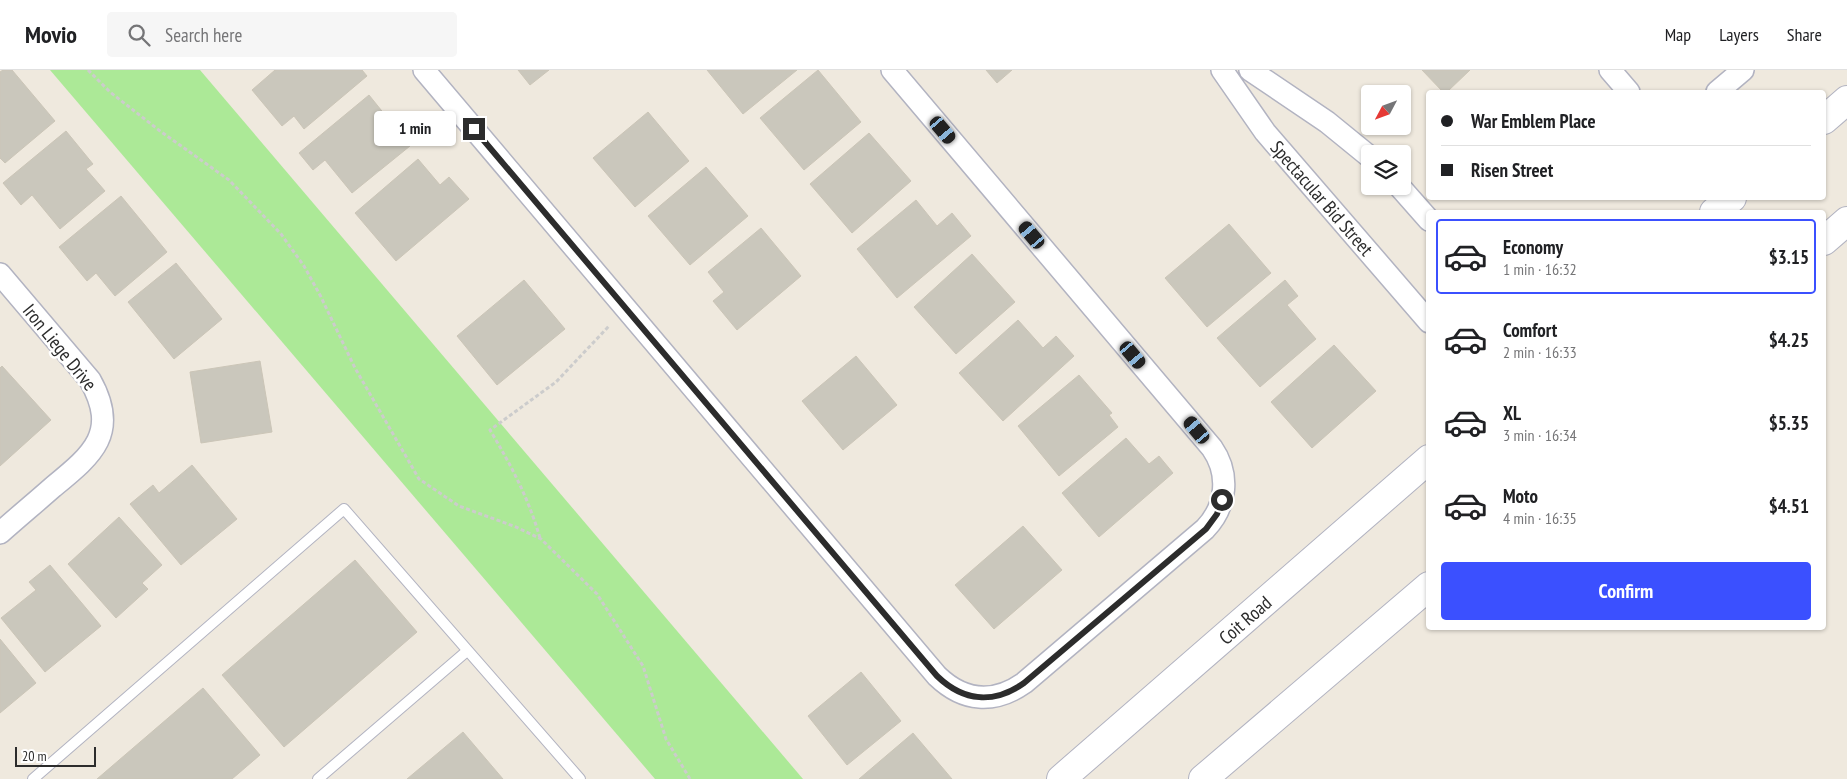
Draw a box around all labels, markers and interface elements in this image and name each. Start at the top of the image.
search box [107,12,457,57]
text: Movio [25,19,77,50]
icon: search [125,21,153,49]
text: Search here [165,23,242,47]
text: Map [1665,23,1691,46]
text: Layers [1719,23,1759,46]
text: Share [1787,23,1822,46]
north arrow [1361,85,1411,135]
map controls [1361,85,1411,195]
text: War Emblem Place [1471,109,1596,133]
callout: 1 min [374,112,456,146]
car [927,114,958,146]
text: 1 min [399,118,431,138]
route end [463,118,485,140]
street label: Spectacular Bid Street [1266,136,1379,261]
button: layers [1361,145,1411,195]
text: Risen Street [1471,158,1553,182]
car [1016,219,1047,251]
icon: car [1443,234,1488,279]
text: Economy [1503,235,1563,259]
text: $3.15 [1769,245,1809,269]
text: 1 min · 16:32 [1503,259,1577,279]
street label: Iron Liege Drive [18,299,102,395]
icon: car [1443,317,1488,362]
text: Comfort [1503,318,1557,342]
text: $4.25 [1769,328,1809,352]
car [1117,339,1148,371]
text: 2 min · 16:33 [1503,342,1577,362]
icon: car [1443,400,1488,445]
text: XL [1503,401,1521,425]
text: $5.35 [1769,411,1809,435]
car [1181,414,1212,446]
text: 3 min · 16:34 [1503,425,1577,445]
icon: car [1443,483,1488,528]
text: Moto [1503,484,1538,508]
route start [1211,489,1233,511]
text: $4.51 [1769,494,1809,518]
text: 4 min · 16:35 [1503,508,1577,528]
button: Confirm [1441,562,1811,620]
street label: Coit Road [1214,591,1276,649]
scale bar [15,744,96,767]
text: 20 m [22,747,47,765]

